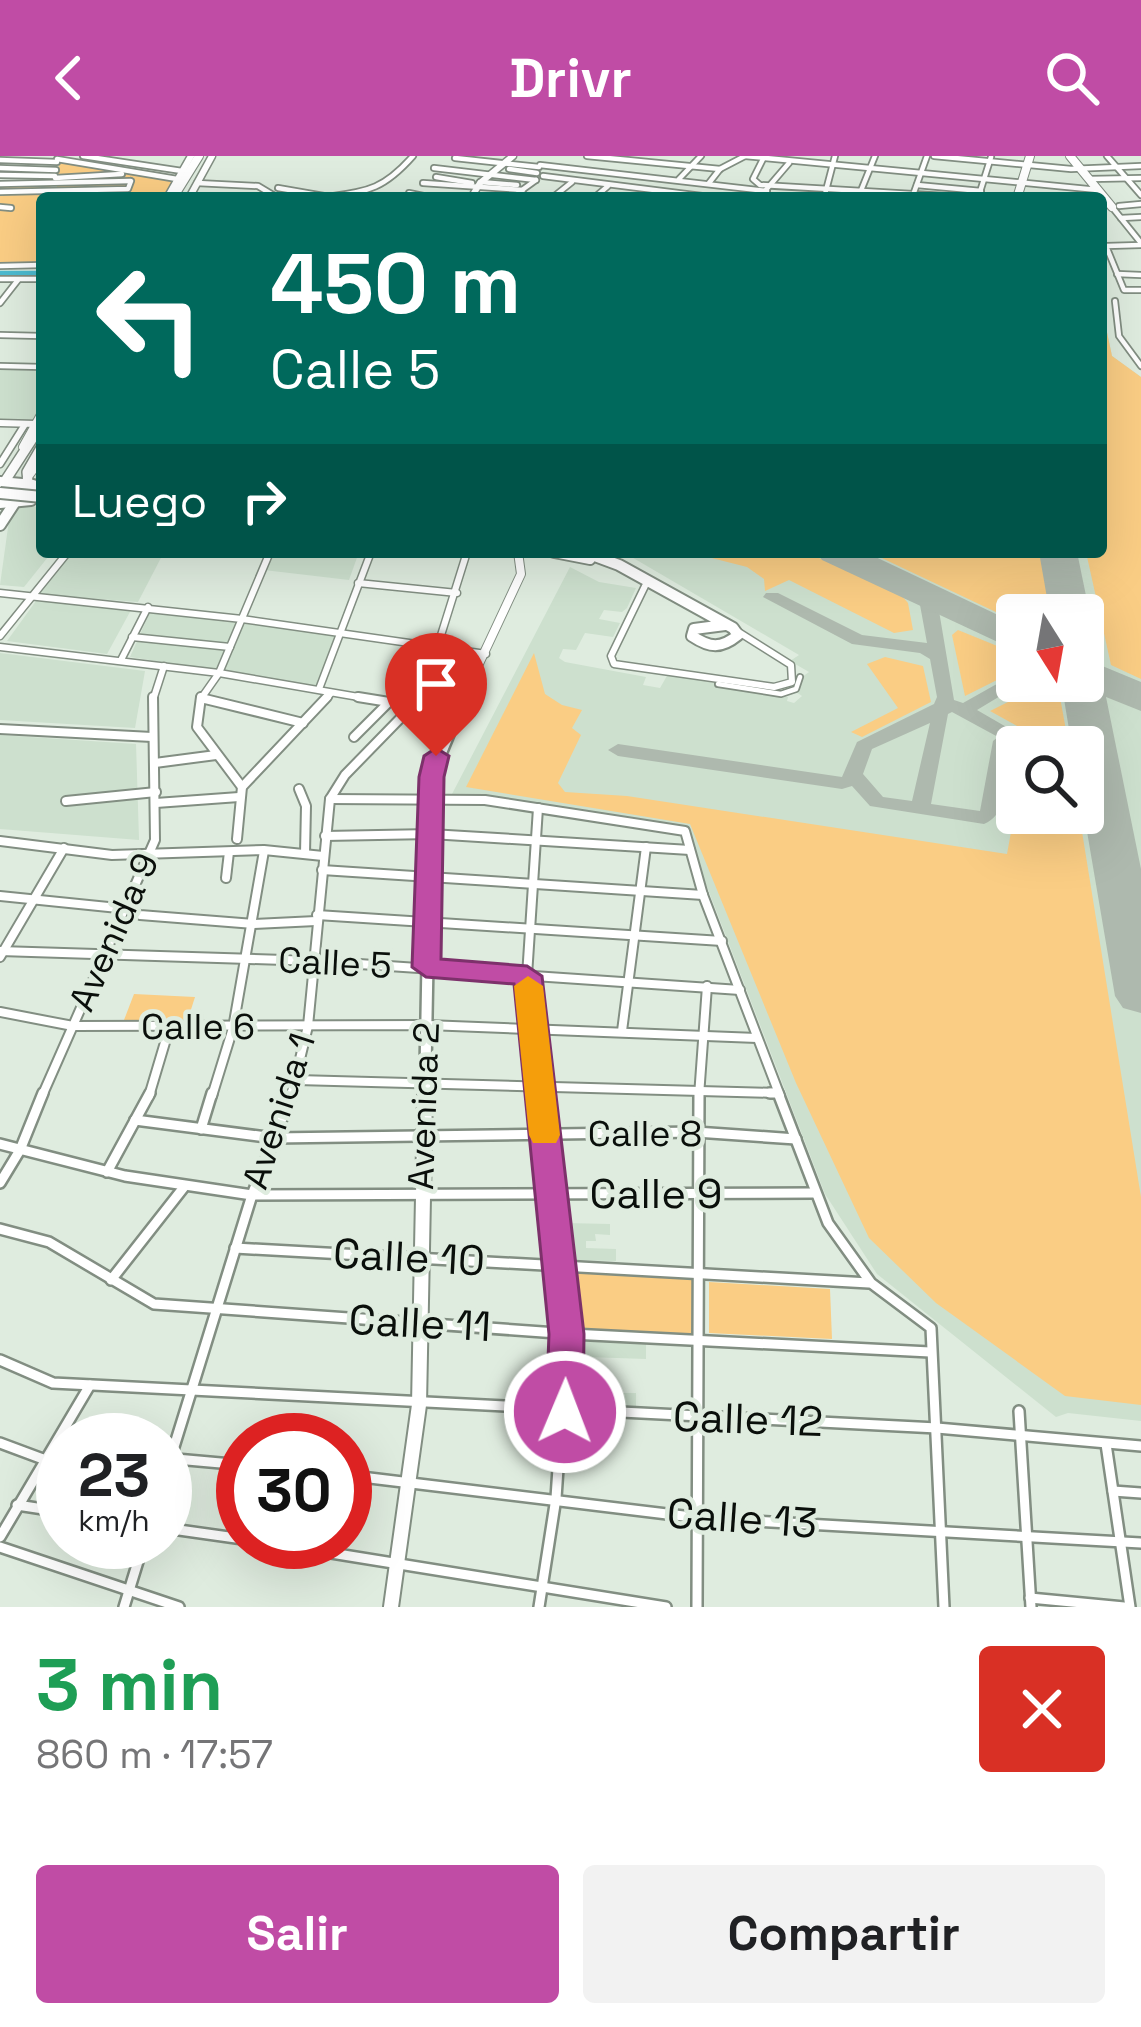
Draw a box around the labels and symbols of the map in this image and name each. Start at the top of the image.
north arrow [996,594,1104,702]
pin [385,633,487,756]
street label: Avenida 9 [59,846,169,1018]
street label: Calle 5 [277,937,393,989]
street label: Calle 6 [141,1004,255,1050]
street label: Avenida 2 [398,1021,450,1191]
street label: Avenida 1 [232,1027,326,1195]
street label: Calle 8 [588,1111,702,1157]
street label: Calle 9 [589,1167,723,1220]
street label: Calle 10 [332,1227,486,1287]
street label: Calle 11 [347,1293,493,1353]
position arrow [502,1349,628,1475]
street label: Calle 12 [672,1390,824,1448]
speed limit sign: 30 [216,1413,372,1569]
street label: Calle 13 [665,1486,819,1550]

